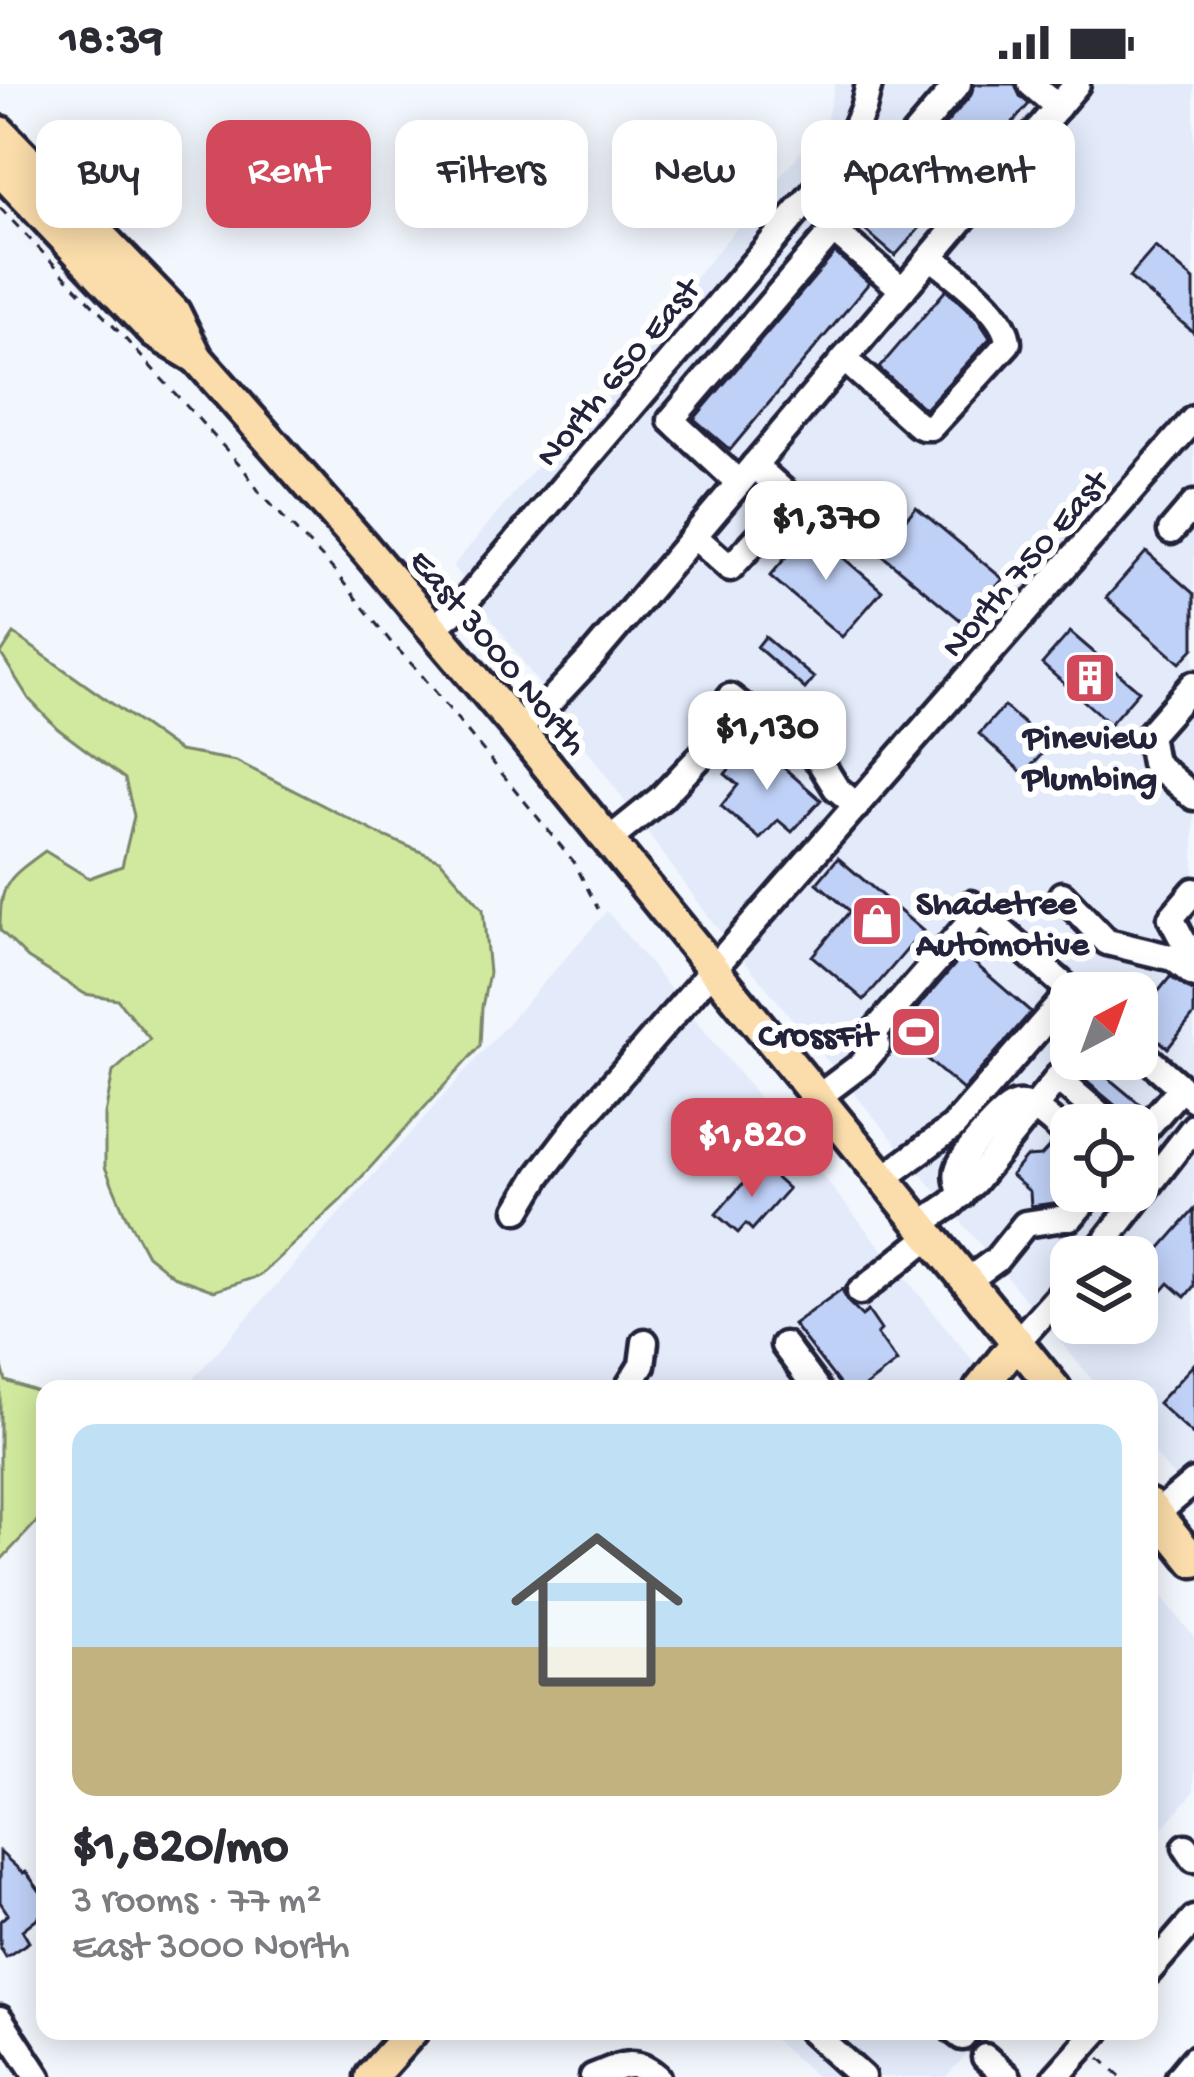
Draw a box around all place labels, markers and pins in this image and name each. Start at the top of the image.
pin: $1,370 [728,481,924,583]
building icon: Pineview Plumbing [1062,650,1118,706]
pin: $1,130 [669,691,865,793]
place label: Pineview Plumbing [1021,719,1158,803]
place label: Shadetree Automotive [915,885,1090,969]
shop icon: Shadetree Automotive [849,893,905,949]
sports icon: CrossFit [888,1004,944,1060]
place label: CrossFit [759,1017,880,1060]
pin: $1,820 [654,1098,850,1200]

